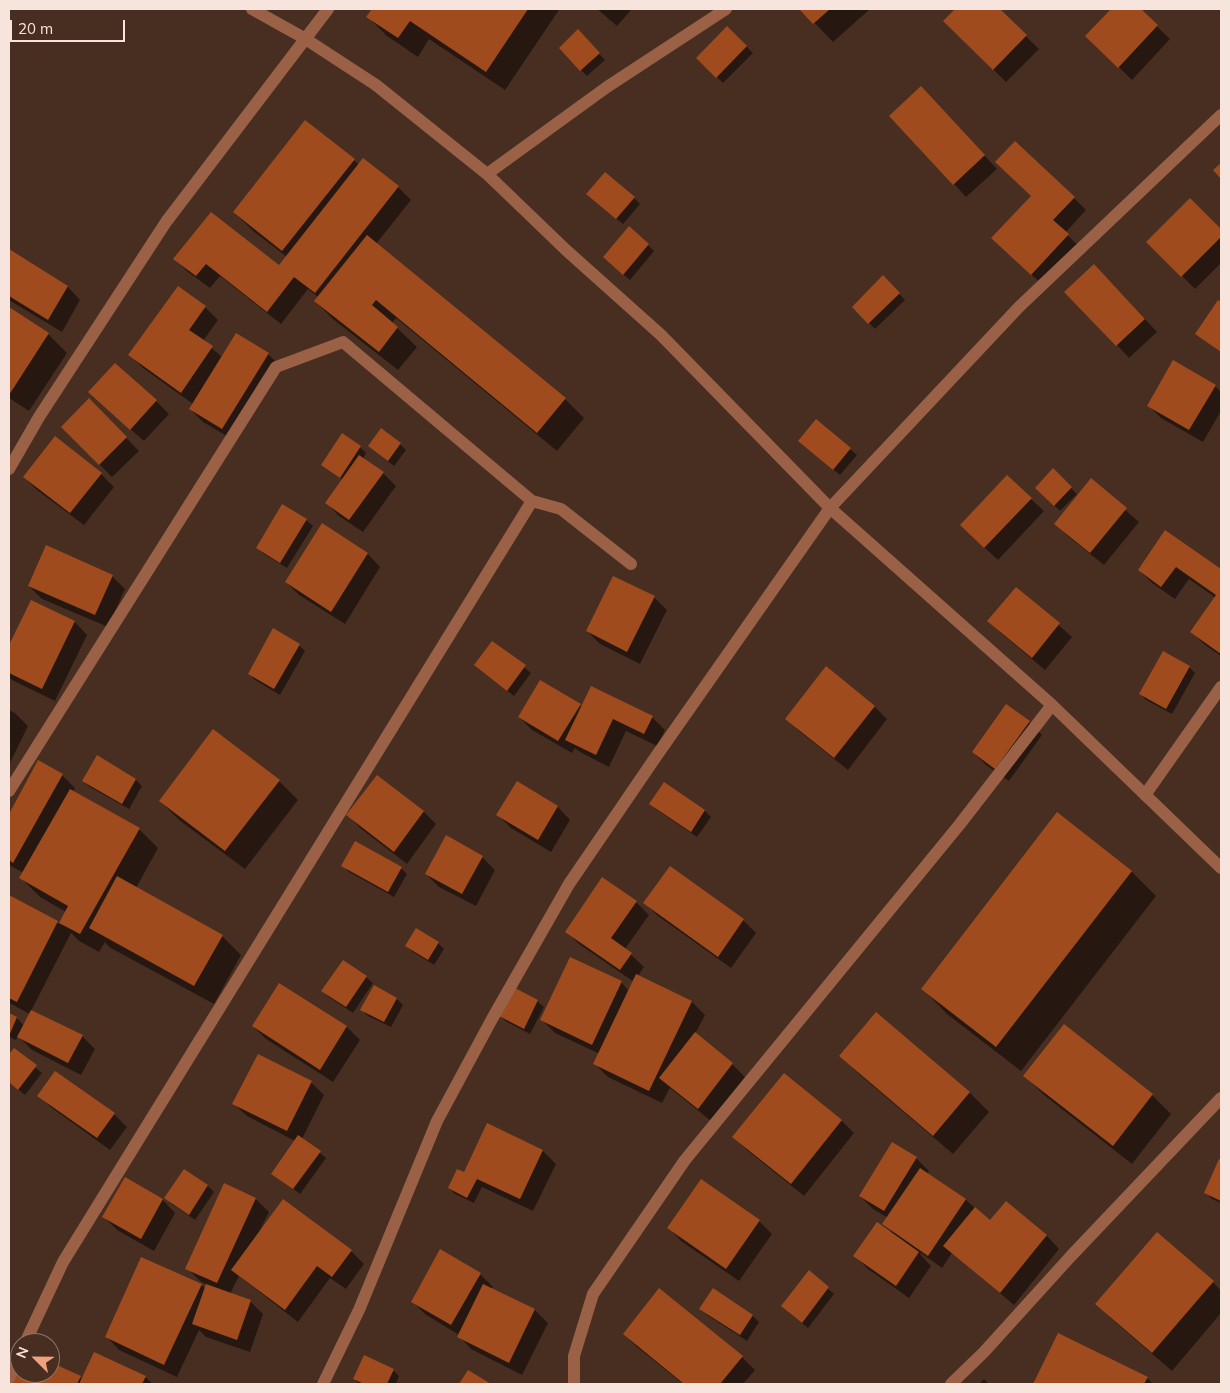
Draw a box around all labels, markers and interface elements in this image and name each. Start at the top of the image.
scale bar [12,10,128,42]
text: 20 m [18,19,53,38]
north arrow [10,1333,60,1383]
text: N [12,1344,32,1361]

